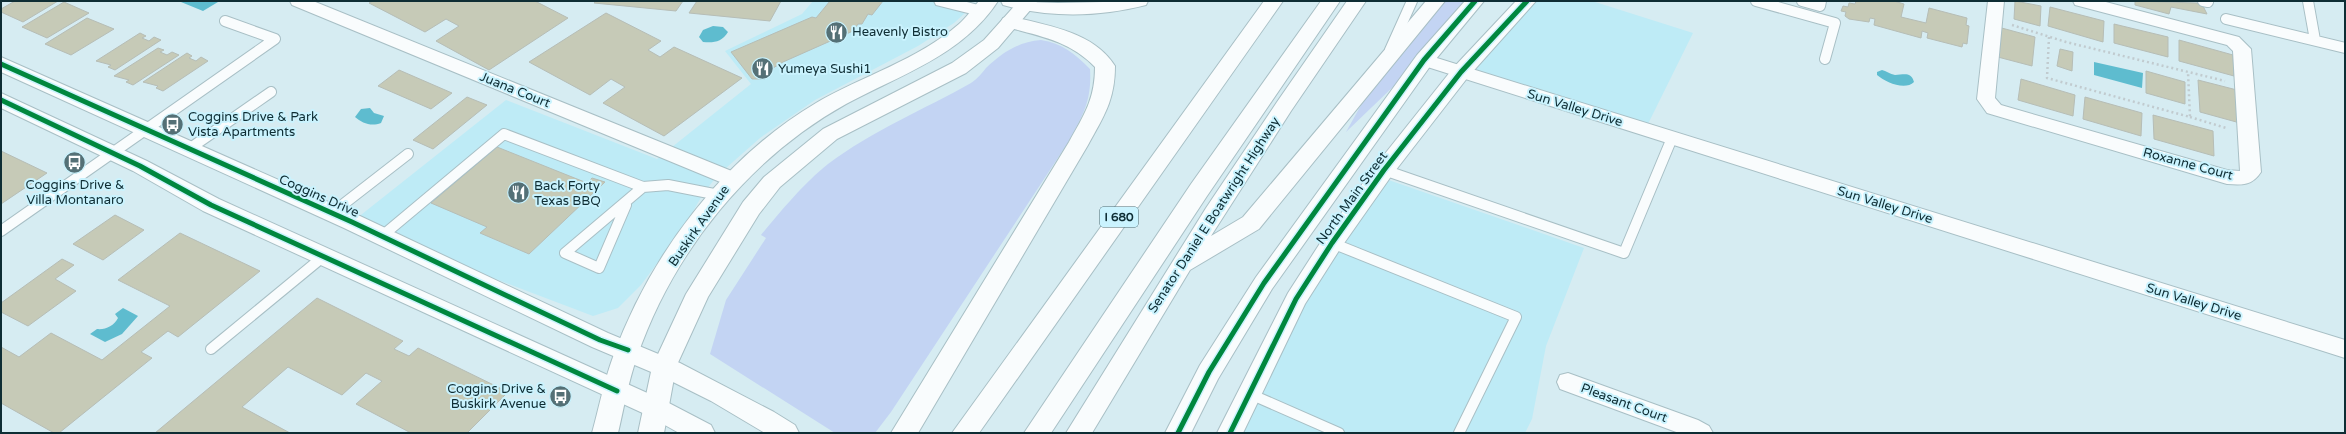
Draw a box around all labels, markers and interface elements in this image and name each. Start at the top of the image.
restaurant icon: Heavenly Bistro [823,19,849,45]
place label: Heavenly Bistro [852,24,948,40]
restaurant icon: Yumeya Sushi1 [750,56,776,82]
place label: Yumeya Sushi1 [778,61,872,77]
street label: Juana Court [477,69,553,111]
street label: Sun Valley Drive [1525,86,1625,130]
place label: Coggins Drive & Park Vista Apartments [188,109,318,140]
bus stop icon: Coggins Drive & Park Vista Apartments [159,111,185,137]
street label: Senator Daniel E Boatwright Highway [1145,114,1283,316]
street label: Roxanne Court [2141,144,2235,184]
street label: North Main Street [1313,148,1391,248]
bus stop icon: Coggins Drive & Villa Montanaro [62,150,88,176]
street label: Coggins Drive [276,171,362,221]
place label: Coggins Drive & Villa Montanaro [26,177,124,208]
place label: Back Forty Texas BBQ [534,178,601,209]
restaurant icon: Back Forty Texas BBQ [505,180,531,206]
street label: Buskirk Avenue [665,182,733,270]
street label: Sun Valley Drive [1835,183,1935,227]
road number: I 680 [1100,207,1138,227]
street label: Sun Valley Drive [2144,280,2244,324]
street label: Pleasant Court [1579,380,1669,426]
place label: Coggins Drive & Buskirk Avenue [447,381,546,412]
bus stop icon: Coggins Drive & Buskirk Avenue [548,383,574,409]

